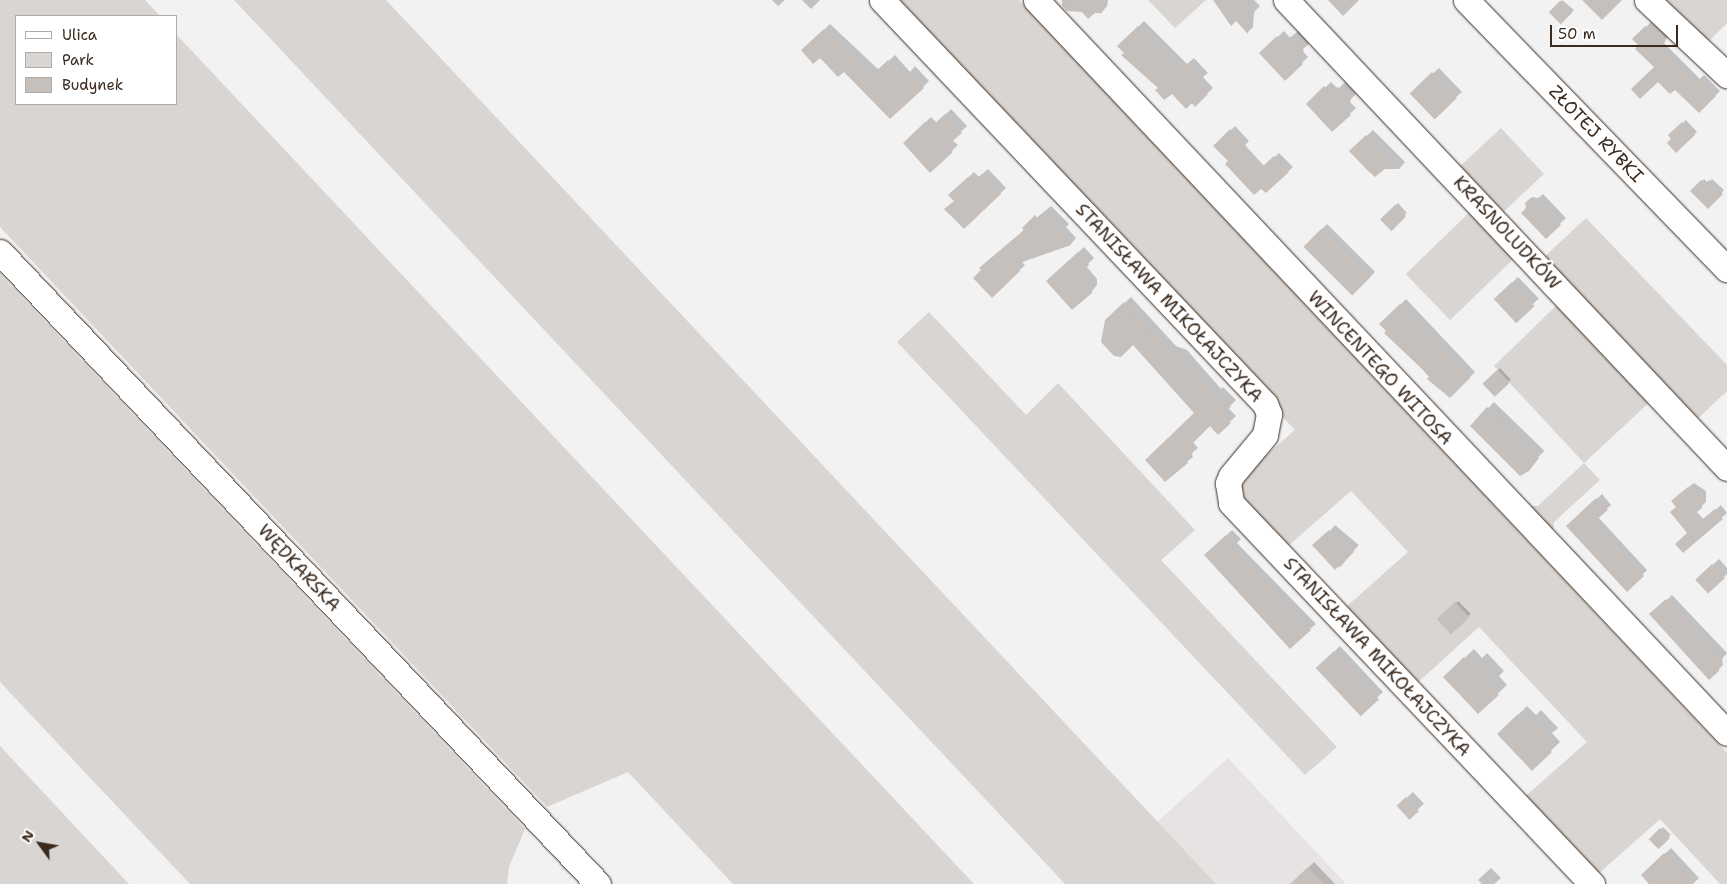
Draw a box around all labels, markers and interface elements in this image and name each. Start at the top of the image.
legend [15,15,178,105]
scale bar [1552,15,1680,47]
text: 50 m [1558,24,1596,44]
text: Ulica [62,25,97,45]
text: Park [62,50,94,70]
text: Budynek [62,75,123,95]
street label: ZŁOTEJ RYBKI [1544,81,1648,187]
street label: KRASNOLUDKÓW [1449,172,1565,294]
street label: STANISŁAWA MIKOŁAJCZYKA [1071,199,1267,407]
street label: WINCENTEGO WITOSA [1303,287,1457,449]
street label: WĘDKARSKA [253,520,345,616]
street label: STANISŁAWA MIKOŁAJCZYKA [1279,553,1475,761]
north arrow [15,819,65,869]
text: N [17,827,38,846]

